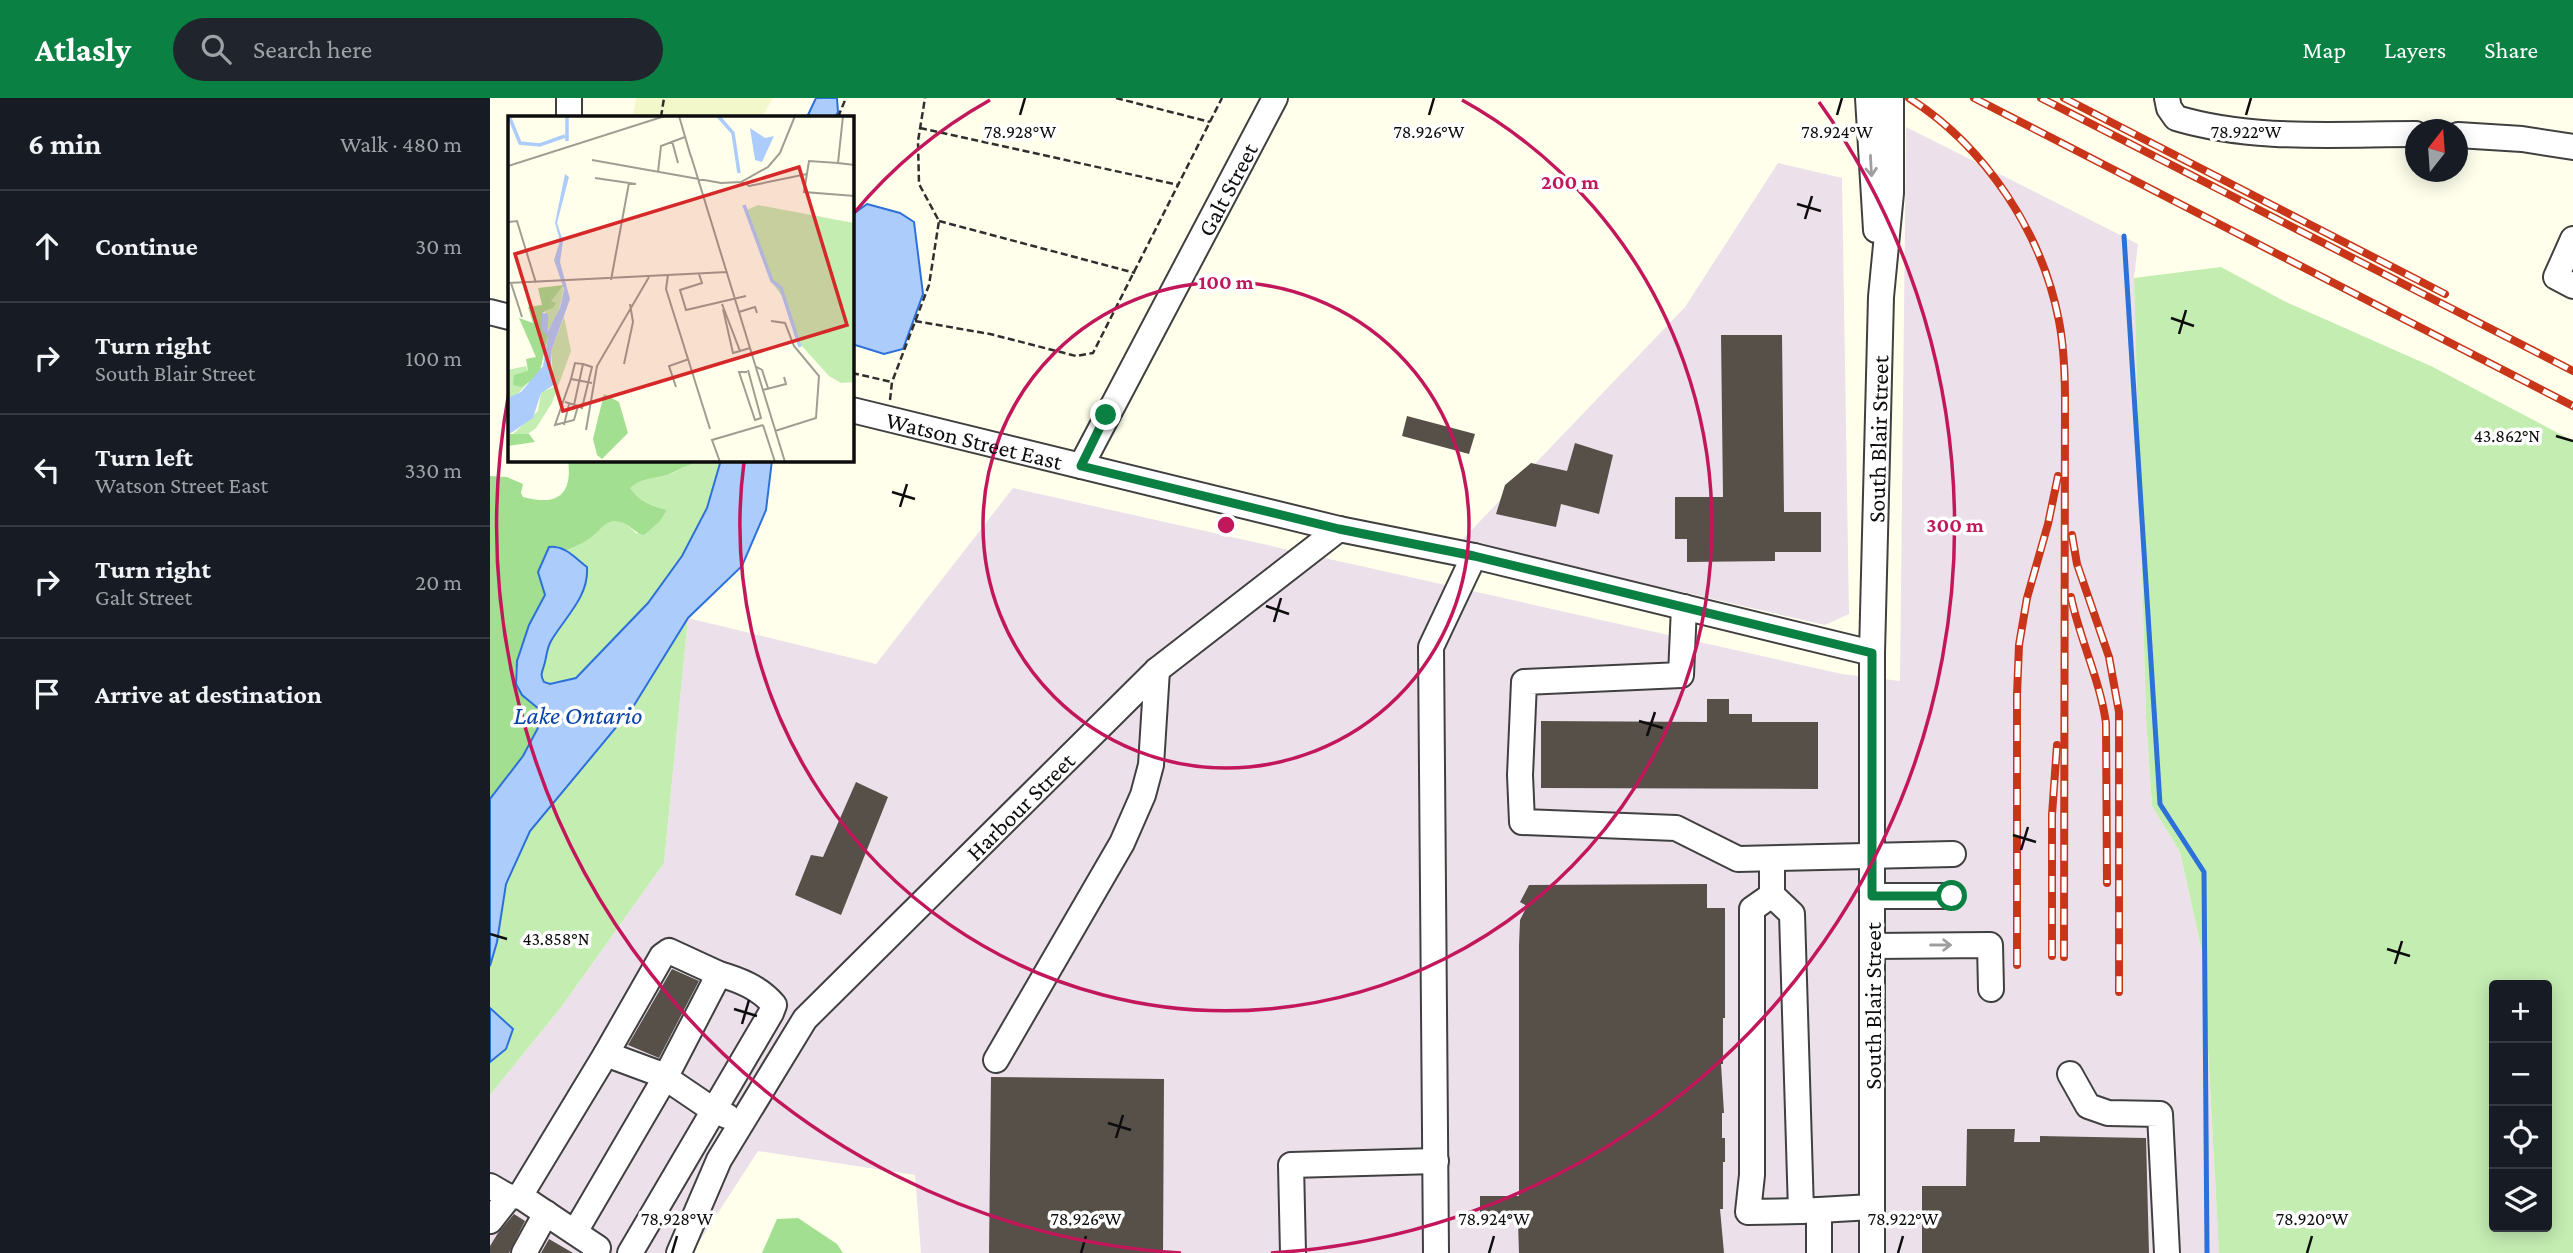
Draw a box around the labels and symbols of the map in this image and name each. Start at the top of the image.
inset map [508,116,854,462]
north arrow [2405,119,2468,182]
text: 78.928°W [984,122,1056,142]
text: 78.926°W [1394,122,1465,142]
text: 78.924°W [1801,122,1873,142]
text: 78.922°W [2211,122,2282,142]
street label: Galt Street [1191,137,1263,240]
one-way arrow [1864,154,1877,177]
text: 200 m [1541,170,1599,194]
text: 100 m [1198,270,1254,294]
street label: South Blair Street [1862,354,1893,523]
route end [1090,399,1121,430]
street label: Watson Street East [883,405,1066,475]
text: 43.862°N [2474,426,2540,446]
centre of rings [1214,513,1238,537]
text: 300 m [1926,513,1984,537]
water label: Lake Ontario [514,701,642,730]
street label: Harbour Street [960,746,1080,865]
route start [1936,880,1967,911]
street label: South Blair Street [1859,921,1886,1090]
text: 43.858°N [522,929,590,949]
one-way arrow [1929,938,1952,952]
text: 78.928°W [641,1209,713,1229]
text: 78.926°W [1051,1209,1122,1229]
text: 78.924°W [1458,1209,1530,1229]
text: 78.922°W [1868,1209,1939,1229]
text: 78.920°W [2276,1209,2349,1229]

